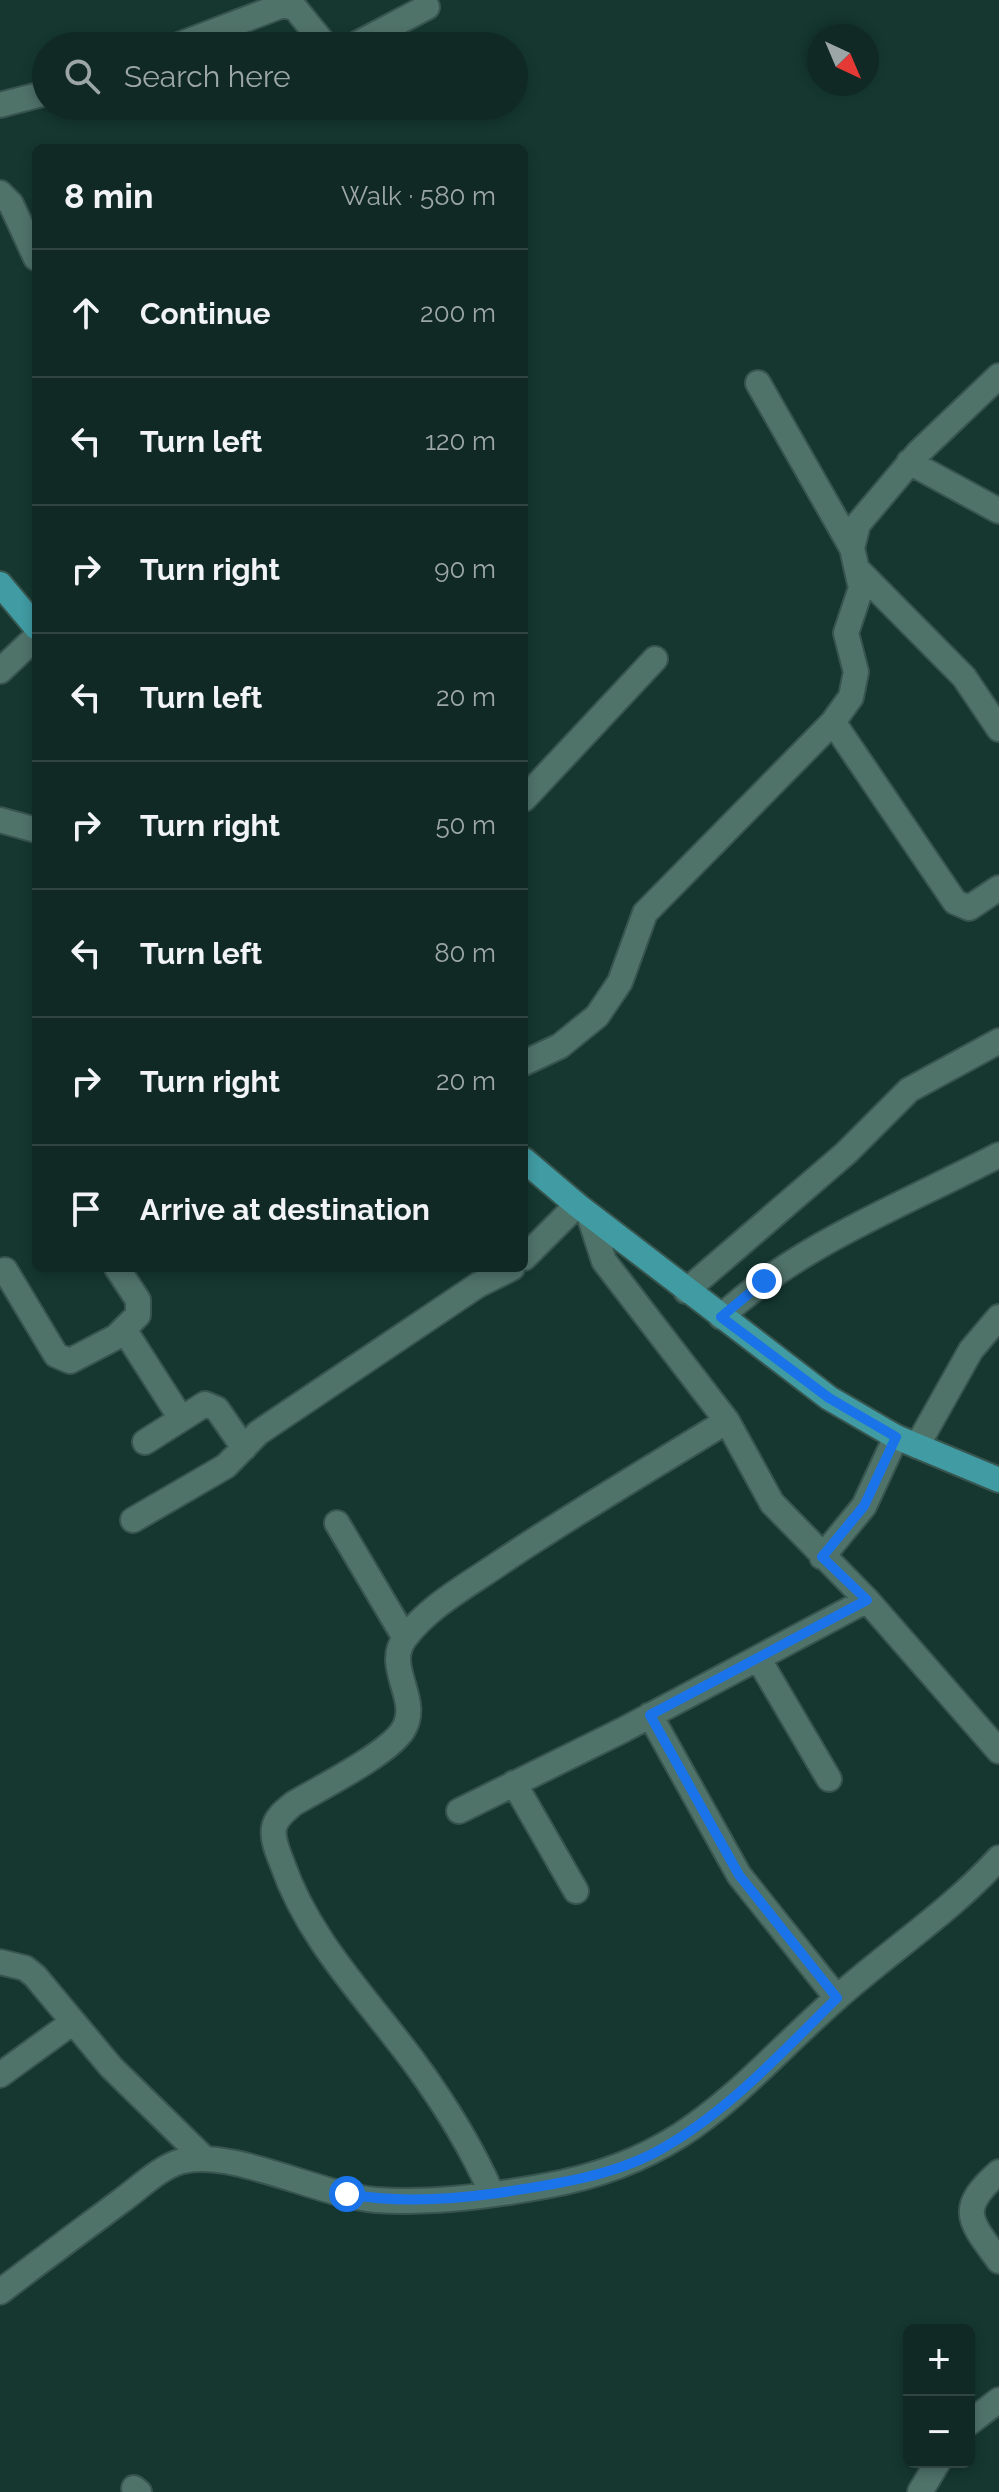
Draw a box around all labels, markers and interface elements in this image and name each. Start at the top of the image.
north arrow [807,24,879,96]
search box [32,32,528,120]
icon: search [60,54,104,98]
text: Search here [124,59,291,94]
text: 8 min [64,176,154,216]
text: Walk · 580 m [341,181,496,211]
icon: ahead [64,291,108,335]
text: Continue [140,296,271,331]
text: 200 m [420,298,496,328]
icon: left [64,419,108,463]
text: Turn left [140,424,262,459]
text: 120 m [425,426,496,456]
icon: right [64,547,108,591]
text: Turn right [140,552,280,587]
text: 90 m [434,554,496,584]
icon: left [64,675,108,719]
text: Turn left [140,680,262,715]
text: 20 m [436,682,496,712]
icon: right [64,803,108,847]
text: Turn right [140,808,280,843]
text: 50 m [435,810,496,840]
icon: left [64,931,108,975]
text: Turn left [140,936,262,971]
text: 80 m [434,938,496,968]
icon: right [64,1059,108,1103]
text: Turn right [140,1064,280,1099]
text: 20 m [436,1066,496,1096]
icon: arrive [64,1187,108,1231]
text: Arrive at destination [140,1192,430,1227]
route end [746,1263,782,1299]
route start [329,2176,365,2212]
map controls [903,2324,975,2468]
button: + [903,2324,975,2396]
button: − [903,2396,975,2468]

